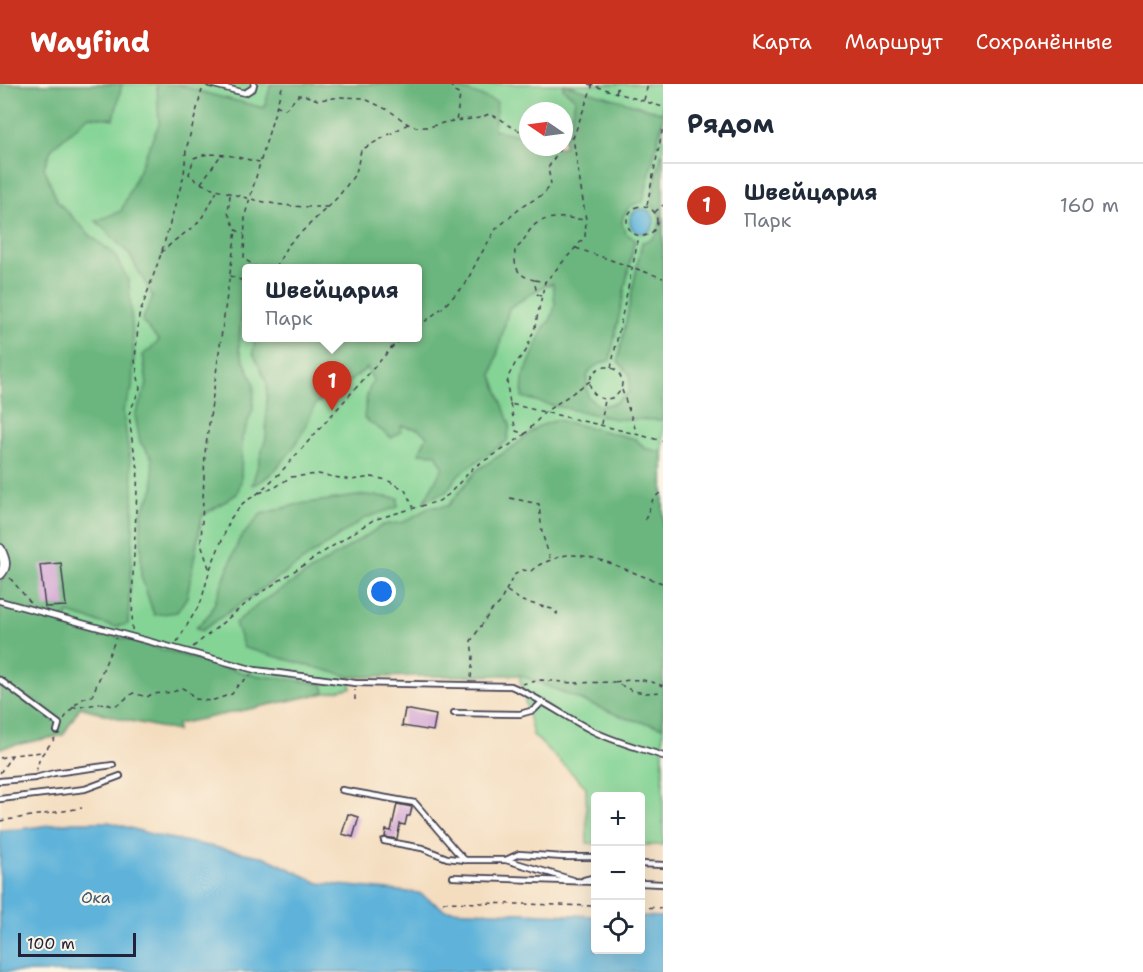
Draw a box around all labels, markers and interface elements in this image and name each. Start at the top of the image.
text: Wayfind [30,23,150,61]
text: Карта [752,28,812,56]
text: Маршрут [845,28,943,56]
text: Сохранённые [976,28,1113,56]
north arrow [519,102,573,156]
text: Рядом [687,106,774,141]
text: Швейцария [744,178,878,207]
text: 1 [702,192,711,218]
text: 160 m [1060,192,1119,218]
text: Парк [744,207,791,233]
popup [242,264,422,342]
text: Швейцария [265,276,399,305]
text: Парк [265,305,313,331]
pin: 1 [312,362,352,411]
your location [367,577,396,606]
map controls [591,792,645,954]
button: + [591,792,645,846]
button: − [591,846,645,900]
water label: Ока [81,887,111,908]
button: locate [591,900,645,954]
scale bar [18,930,136,958]
text: 100 m [27,933,75,954]

